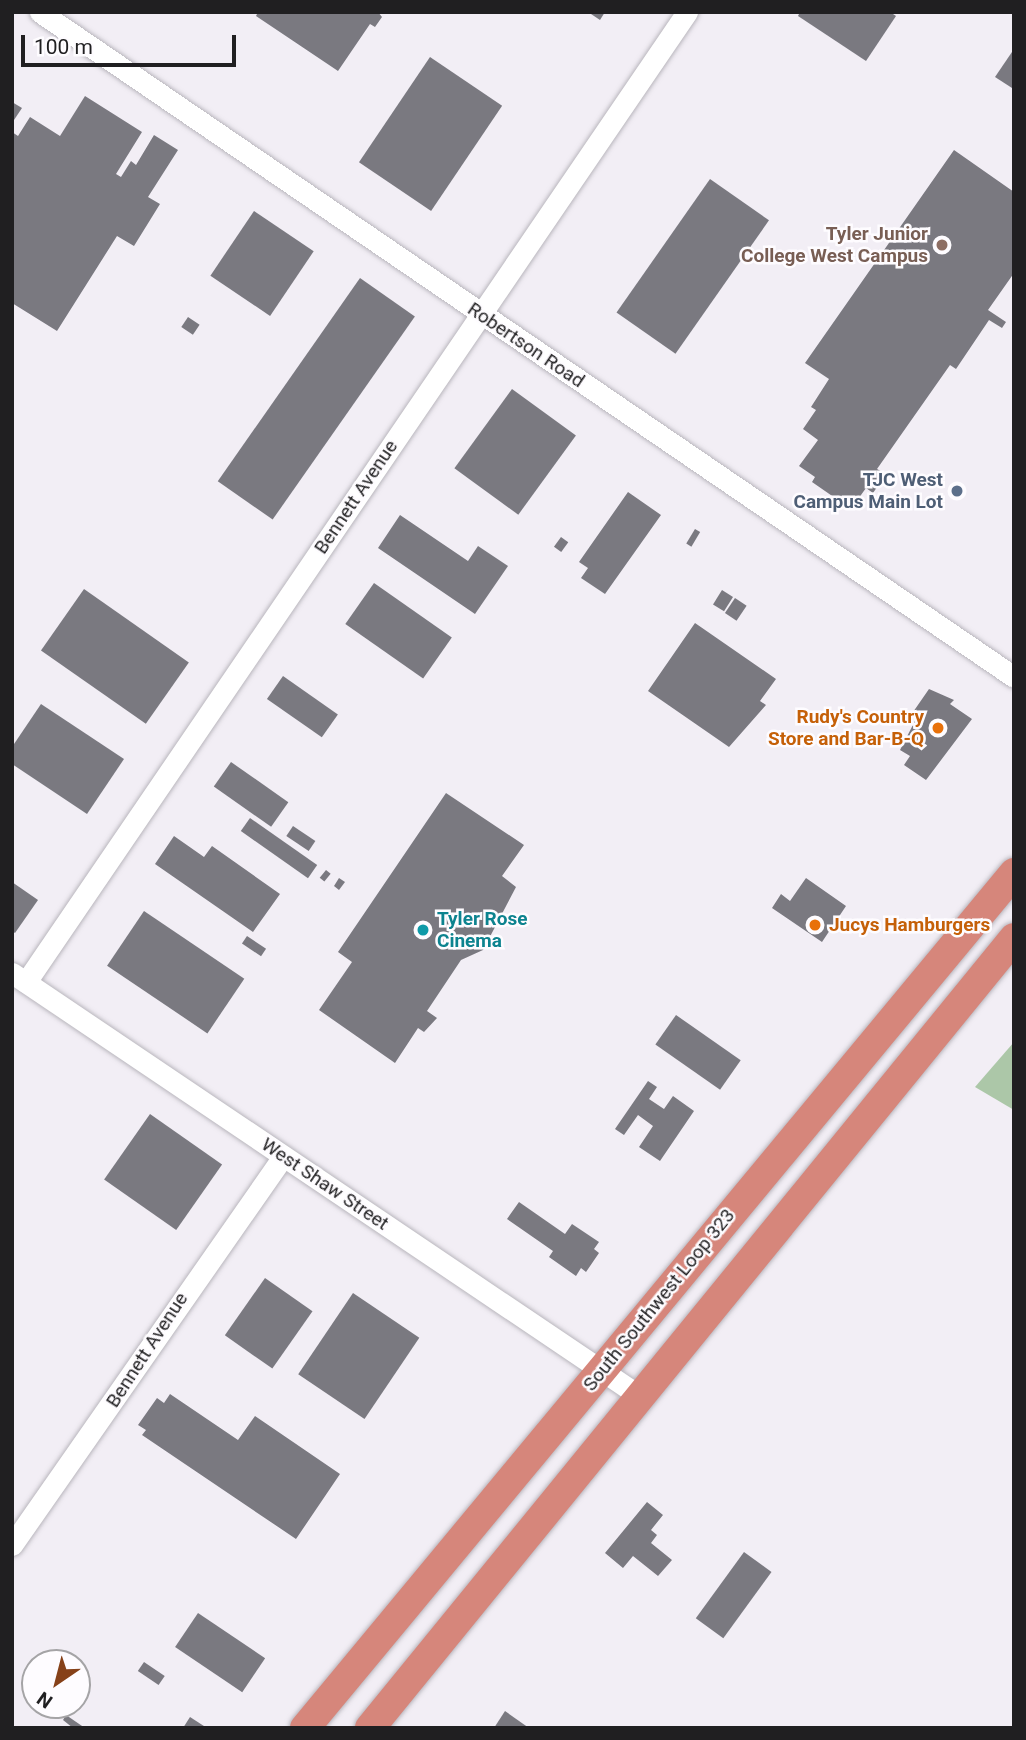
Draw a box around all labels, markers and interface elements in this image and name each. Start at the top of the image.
scale bar [24,21,240,65]
text: 100 m [34,35,93,59]
place label: Tyler Junior College West Campus [741,223,928,267]
marker: Tyler Junior College West Campus [934,237,950,253]
street label: Robertson Road [463,298,589,392]
street label: Bennett Avenue [310,436,402,558]
place label: TJC West Campus Main Lot [793,469,943,513]
marker: TJC West Campus Main Lot [949,483,965,499]
place label: Rudy's Country Store and Bar-B-Q [768,706,924,750]
marker: Rudy's Country Store and Bar-B-Q [930,720,946,736]
place label: Tyler Rose Cinema [437,908,527,952]
place label: Jucys Hamburgers [829,914,990,936]
marker: Jucys Hamburgers [807,917,823,933]
marker: Tyler Rose Cinema [415,922,431,938]
street label: West Shaw Street [257,1133,393,1235]
street label: South Southwest Loop 323 [579,1204,739,1396]
street label: Bennett Avenue [101,1288,193,1412]
north arrow [21,1649,91,1719]
text: N [33,1687,57,1713]

